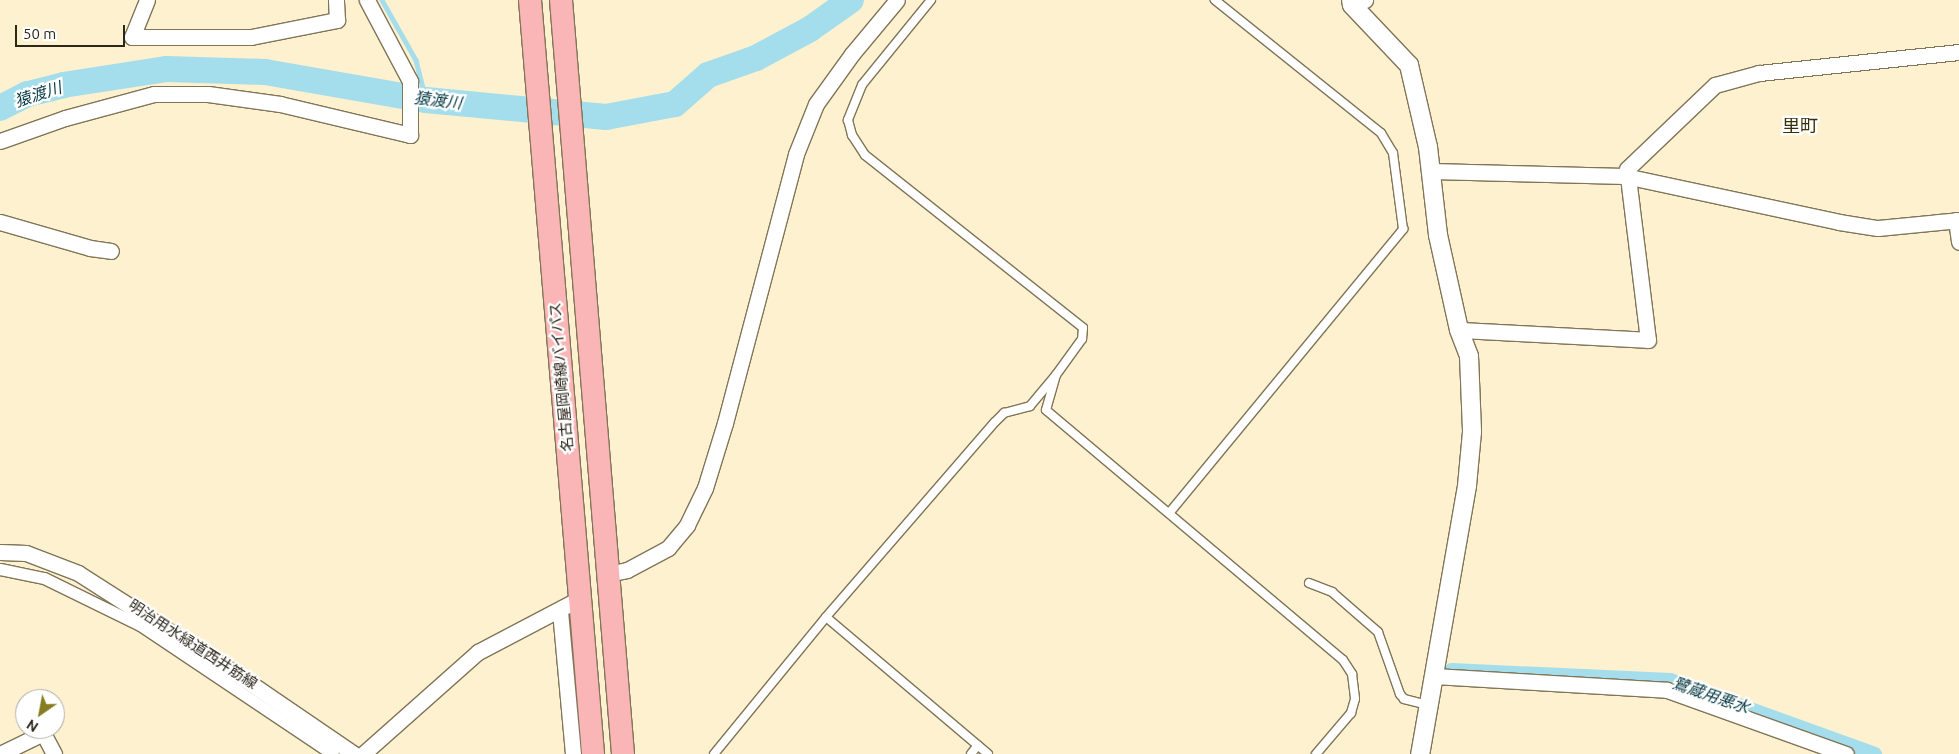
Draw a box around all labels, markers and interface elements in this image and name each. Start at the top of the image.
scale bar [18,15,128,47]
text: 50 m [23,25,56,42]
water label: 猿渡川 [12,77,64,111]
water label: 猿渡川 [413,88,463,112]
district label: 里町 [1782,114,1818,136]
street label: 名古屋岡崎線バイパス [545,302,577,452]
street label: 明治用水緑道西井筋線 [125,596,261,692]
water label: 鷺蔵用悪水 [1670,673,1752,717]
north arrow [15,689,65,739]
text: N [24,716,41,735]

